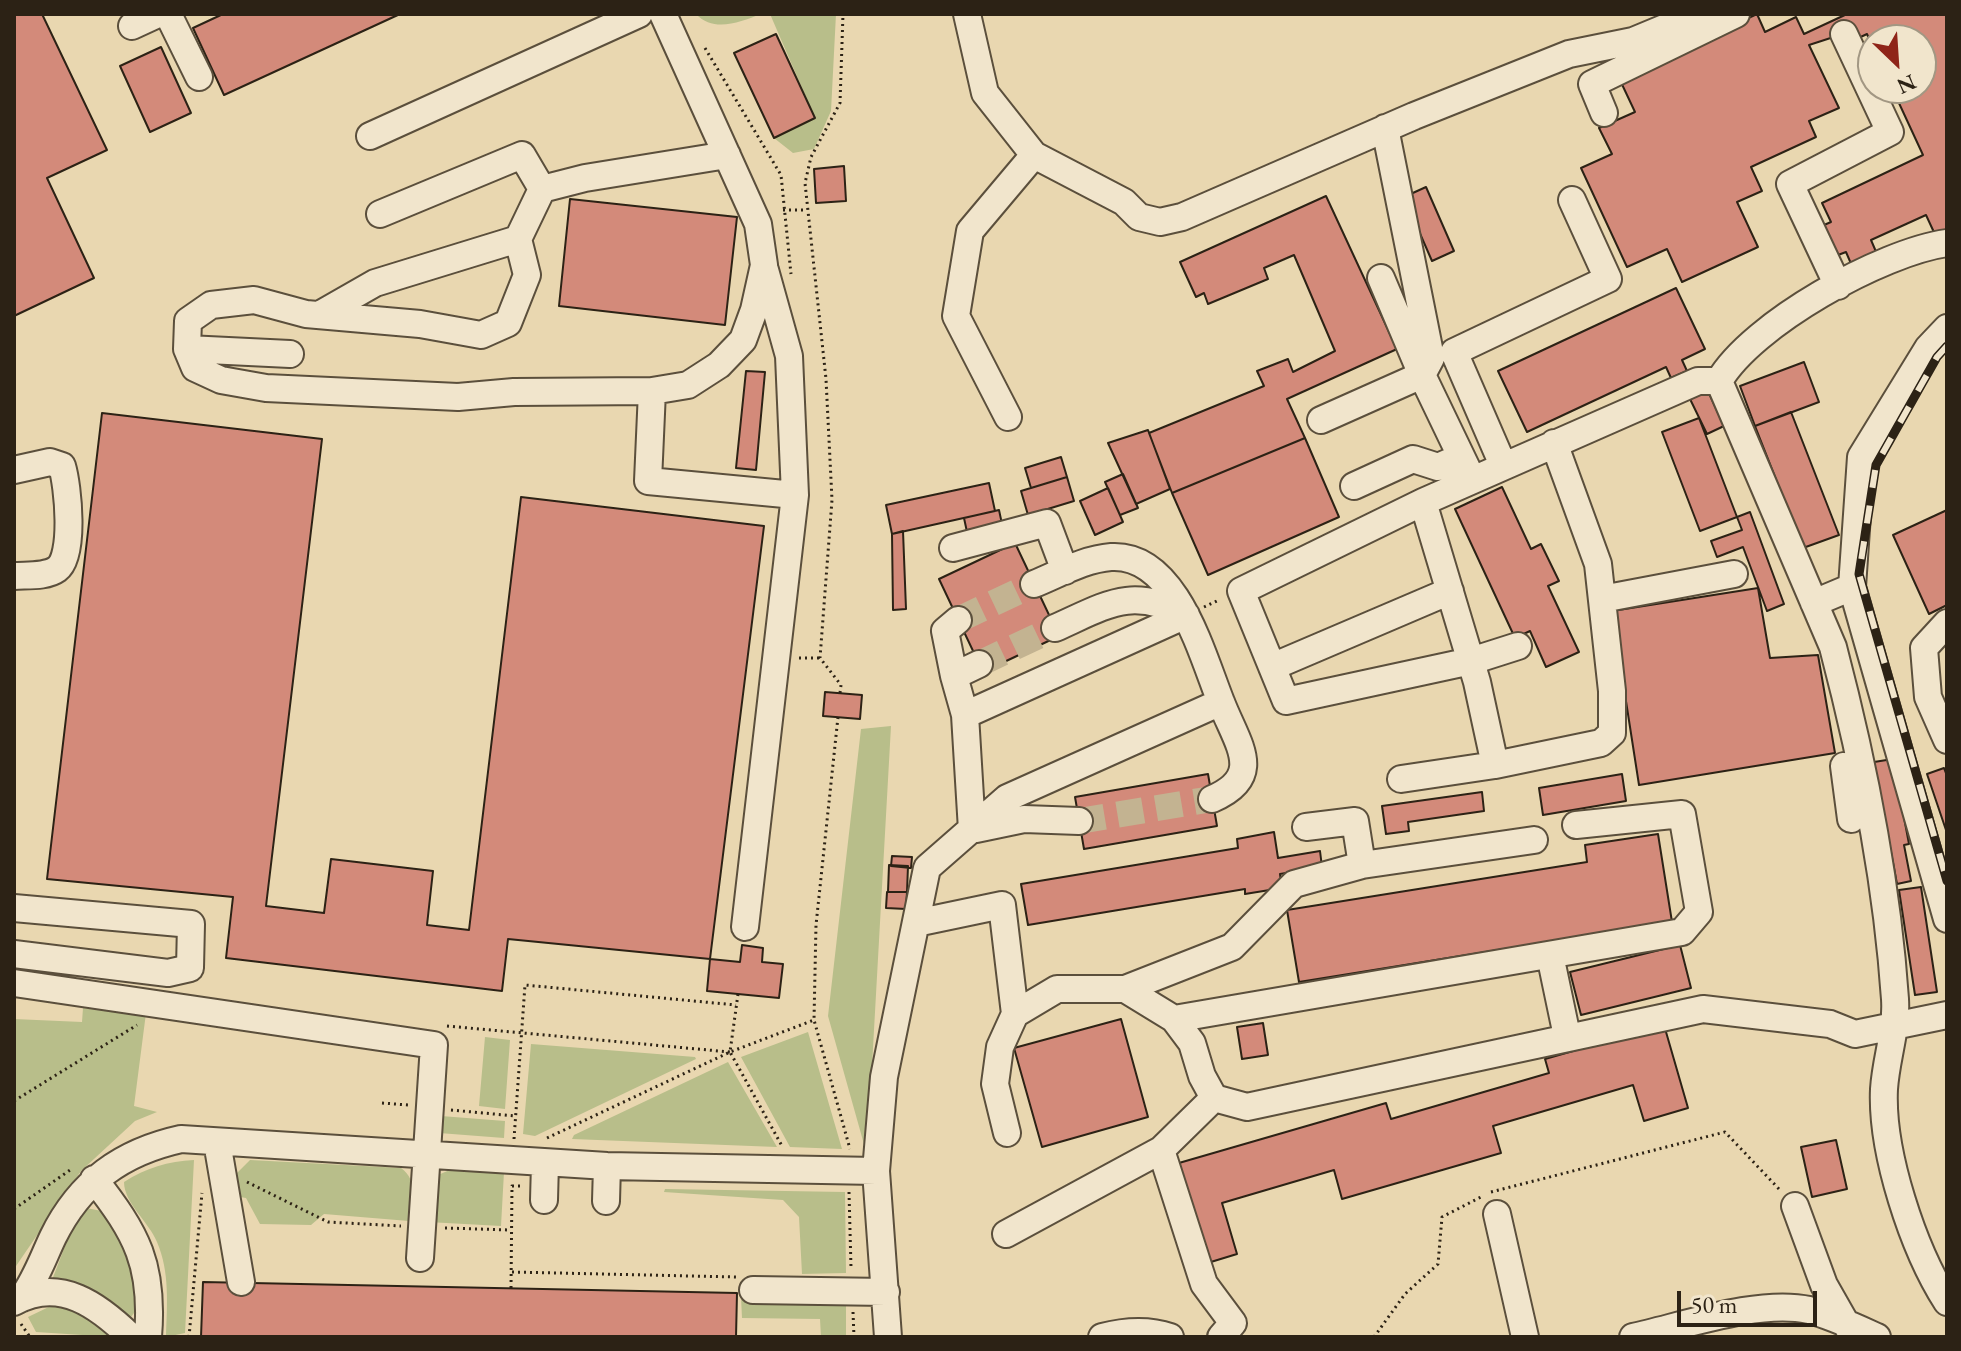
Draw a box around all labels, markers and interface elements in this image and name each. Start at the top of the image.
north arrow [1857,24,1937,104]
text: N [1892,67,1921,101]
scale bar [1681,1275,1821,1325]
text: 50 m [1691,1289,1738,1320]

